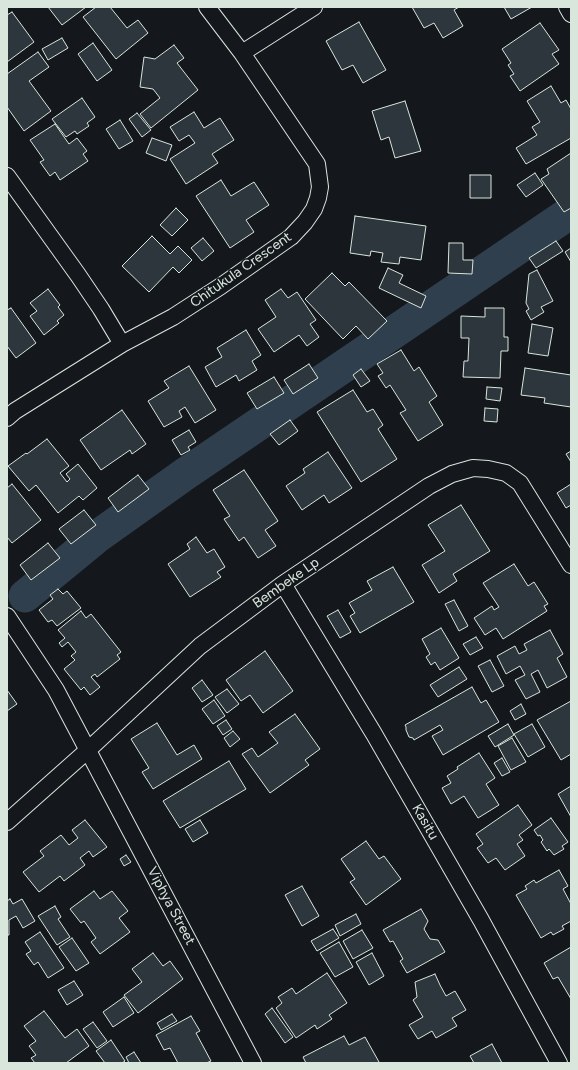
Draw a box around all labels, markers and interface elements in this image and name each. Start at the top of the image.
street label: Chitukula Crescent [187,229,295,311]
street label: Bembeke Lp [250,554,322,612]
street label: Kasitu [408,801,442,843]
street label: Viphya Street [143,864,199,948]

